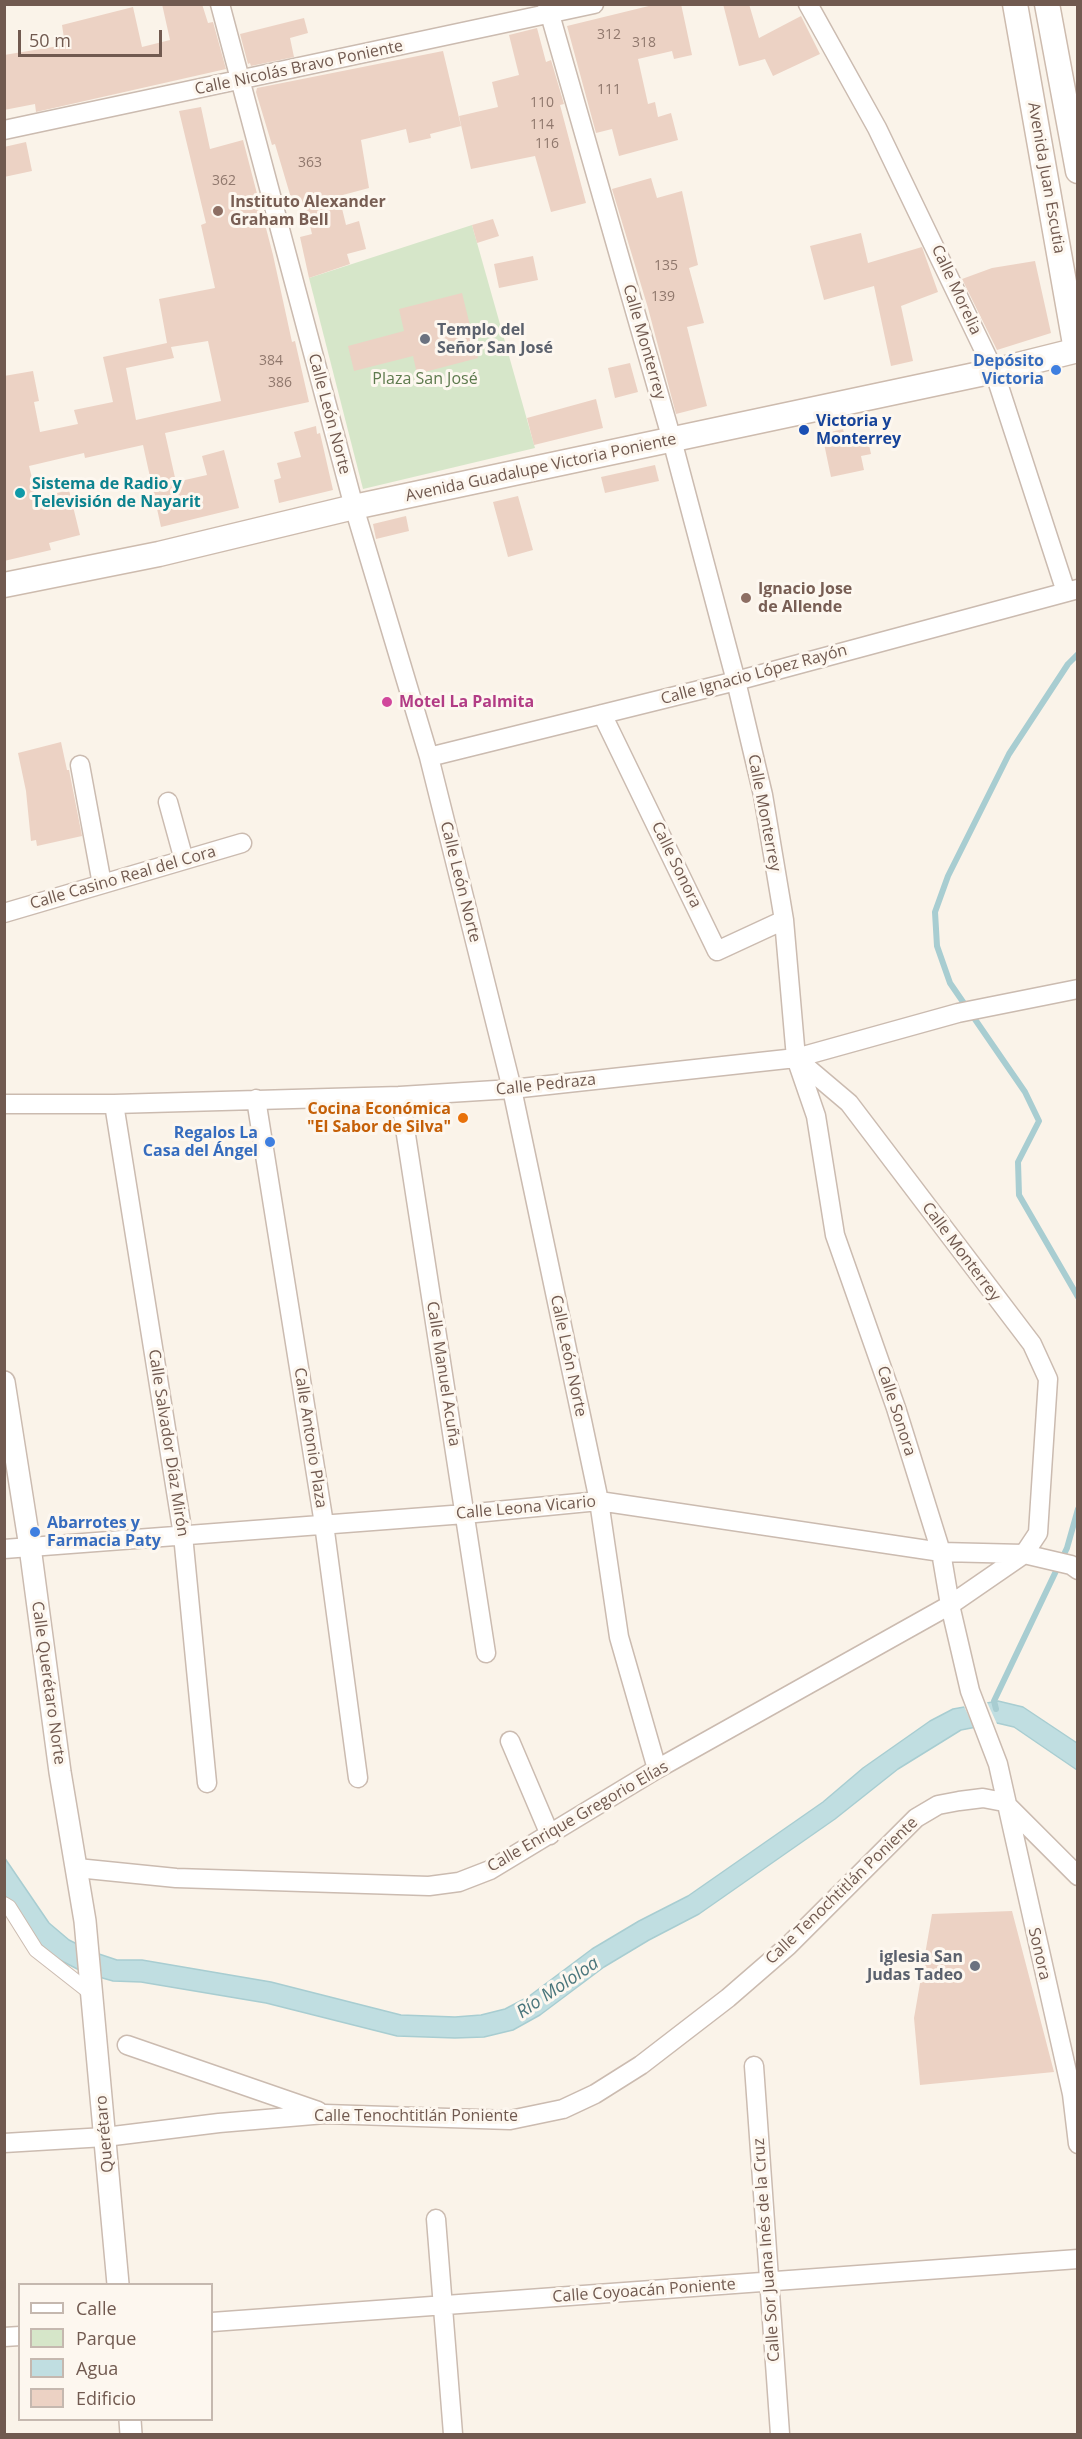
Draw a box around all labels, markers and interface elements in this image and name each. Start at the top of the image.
scale bar [21,18,165,56]
house number: 312 [597,27,621,43]
text: 50 m [29,28,71,52]
house number: 318 [632,35,656,51]
street label: Calle Nicolás Bravo Poniente [193,37,405,99]
house number: 111 [597,82,621,98]
house number: 110 [530,95,554,111]
street label: Avenida Juan Escutia [1023,101,1069,255]
house number: 114 [530,117,554,133]
house number: 116 [535,136,559,152]
house number: 363 [298,155,322,171]
house number: 362 [212,173,236,189]
place label: Instituto Alexander Graham Bell [230,192,386,230]
marker: Instituto Alexander Graham Bell [211,204,225,218]
street label: Calle Morelia [927,242,985,338]
house number: 135 [654,258,678,274]
street label: Calle Monterrey [618,282,670,402]
house number: 139 [651,289,675,305]
place label: Templo del Señor San José [437,320,553,358]
marker: Templo del Señor San José [418,332,432,346]
place label: Depósito Victoria [973,351,1044,389]
street label: Calle León Norte [304,352,354,476]
house number: 384 [259,353,283,369]
marker: Depósito Victoria [1049,363,1063,377]
park label: Plaza San José [372,369,478,389]
house number: 386 [268,375,292,391]
place label: Victoria y Monterrey [816,411,901,449]
marker: Victoria y Monterrey [797,423,811,437]
street label: Avenida Guadalupe Victoria Poniente [404,430,678,506]
place label: Sistema de Radio y Televisión de Nayarit [32,474,201,512]
marker: Sistema de Radio y Televisión de Nayarit [13,486,27,500]
place label: Ignacio Jose de Allende [758,579,852,617]
marker: Ignacio Jose de Allende [739,591,753,605]
street label: Calle Ignacio López Rayón [659,641,849,709]
place label: Motel La Palmita [399,692,534,712]
marker: Motel La Palmita [380,695,394,709]
street label: Calle Monterrey [743,753,785,873]
street label: Calle Sonora [647,819,705,911]
street label: Calle León Norte [436,820,484,944]
street label: Calle Casino Real del Cora [28,842,218,914]
street label: Calle Pedraza [495,1070,597,1100]
place label: Cocina Económica "El Sabor de Silva" [307,1099,451,1137]
marker: Cocina Económica "El Sabor de Silva" [456,1111,470,1125]
place label: Regalos La Casa del Ángel [143,1123,258,1161]
marker: Regalos La Casa del Ángel [263,1135,277,1149]
street label: Calle Monterrey [918,1199,1004,1305]
street label: Calle León Norte [546,1293,590,1419]
street label: Calle Manuel Acuña [422,1300,464,1448]
street label: Calle Salvador Díaz Mirón [144,1348,192,1538]
street label: Calle Sonora [872,1364,920,1458]
street label: Calle Antonio Plaza [289,1366,331,1510]
street label: Calle Leona Vicario [455,1492,597,1524]
place label: Abarrotes y Farmacia Paty [47,1513,161,1551]
marker: Abarrotes y Farmacia Paty [28,1525,42,1539]
street label: Calle Querétaro Norte [27,1600,69,1766]
street label: Calle Enrique Gregorio Elías [484,1757,672,1877]
street label: Calle Tenochtitlán Poniente [762,1813,922,1969]
street label: Sonora [1024,1926,1054,1982]
place label: iglesia San Judas Tadeo [867,1947,963,1985]
water label: Río Mololoa [513,1953,603,2023]
marker: iglesia San Judas Tadeo [968,1959,982,1973]
street label: Querétaro [92,2095,118,2173]
street label: Calle Tenochtitlán Poniente [314,2106,518,2126]
street label: Calle Sor Juana Inés de la Cruz [750,2138,784,2362]
street label: Calle Coyoacán Poniente [552,2275,736,2307]
legend [18,2283,213,2421]
text: Calle [76,2296,117,2320]
text: Parque [76,2326,136,2350]
text: Agua [76,2356,118,2380]
text: Edificio [76,2386,136,2410]

